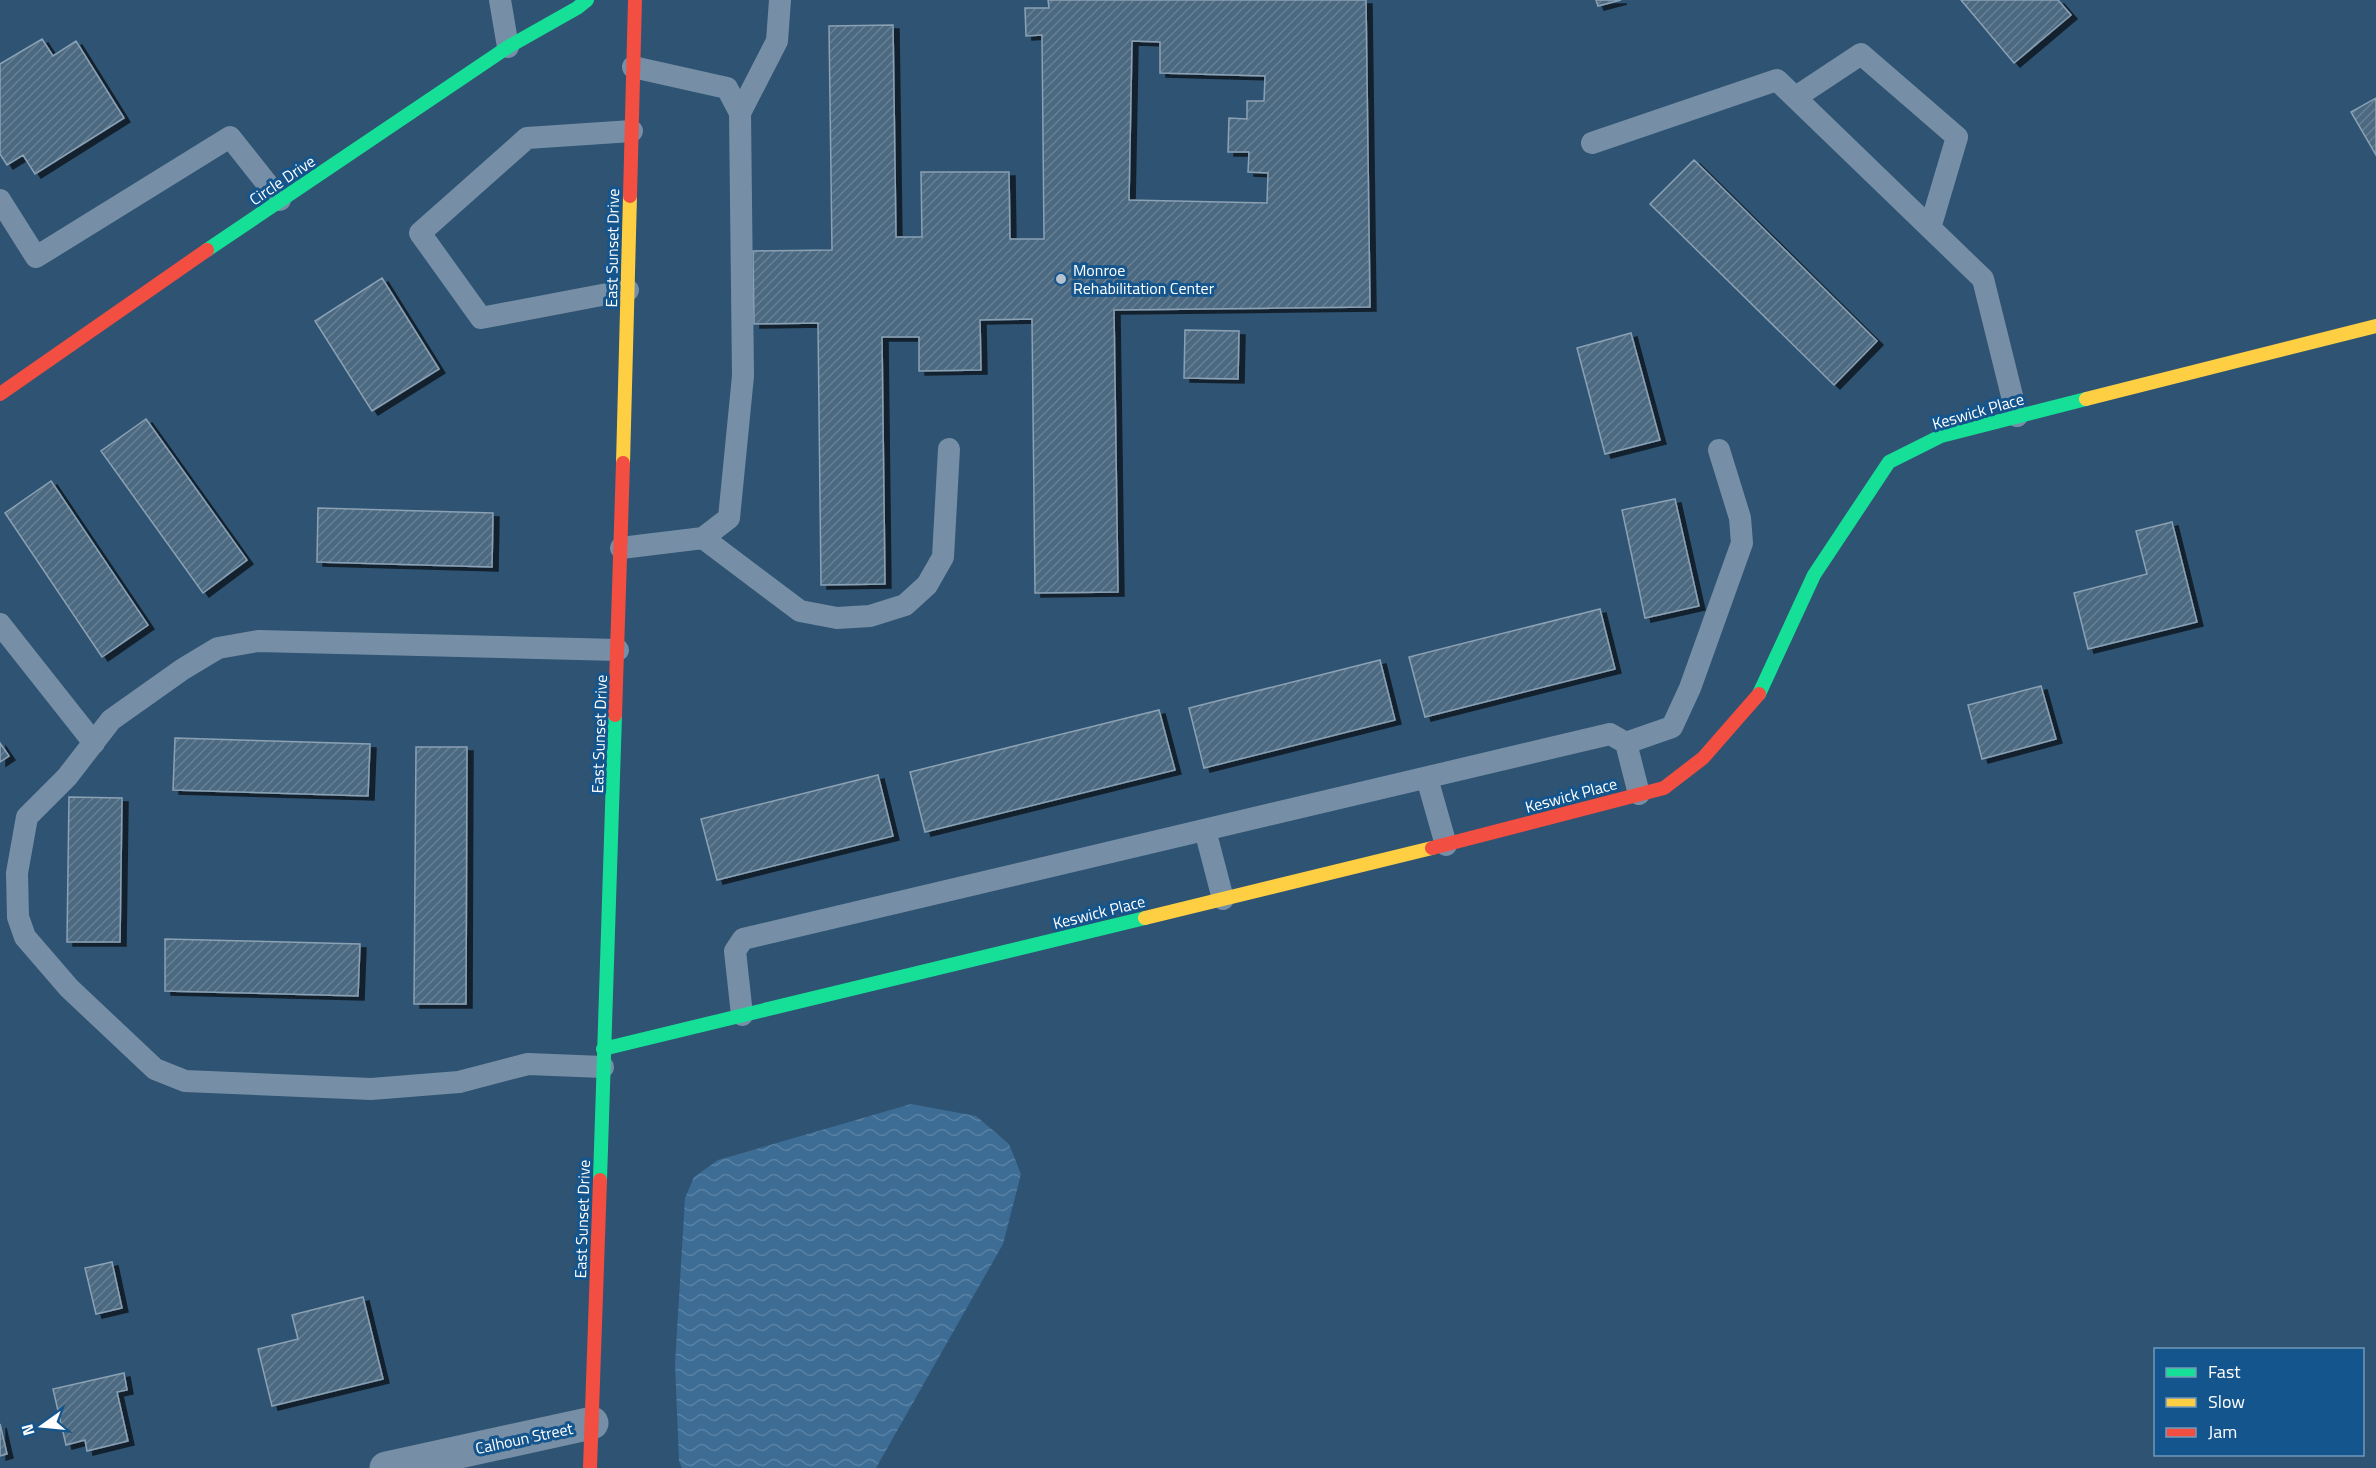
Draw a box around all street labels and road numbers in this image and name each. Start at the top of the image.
street label: Circle Drive [244,149,320,211]
street label: East Sunset Drive [599,188,625,308]
street label: Keswick Place [1929,386,2027,436]
street label: East Sunset Drive [585,674,613,794]
street label: Keswick Place [1522,771,1620,819]
street label: Keswick Place [1050,889,1148,935]
street label: East Sunset Drive [568,1159,596,1279]
street label: Calhoun Street [473,1416,575,1460]

